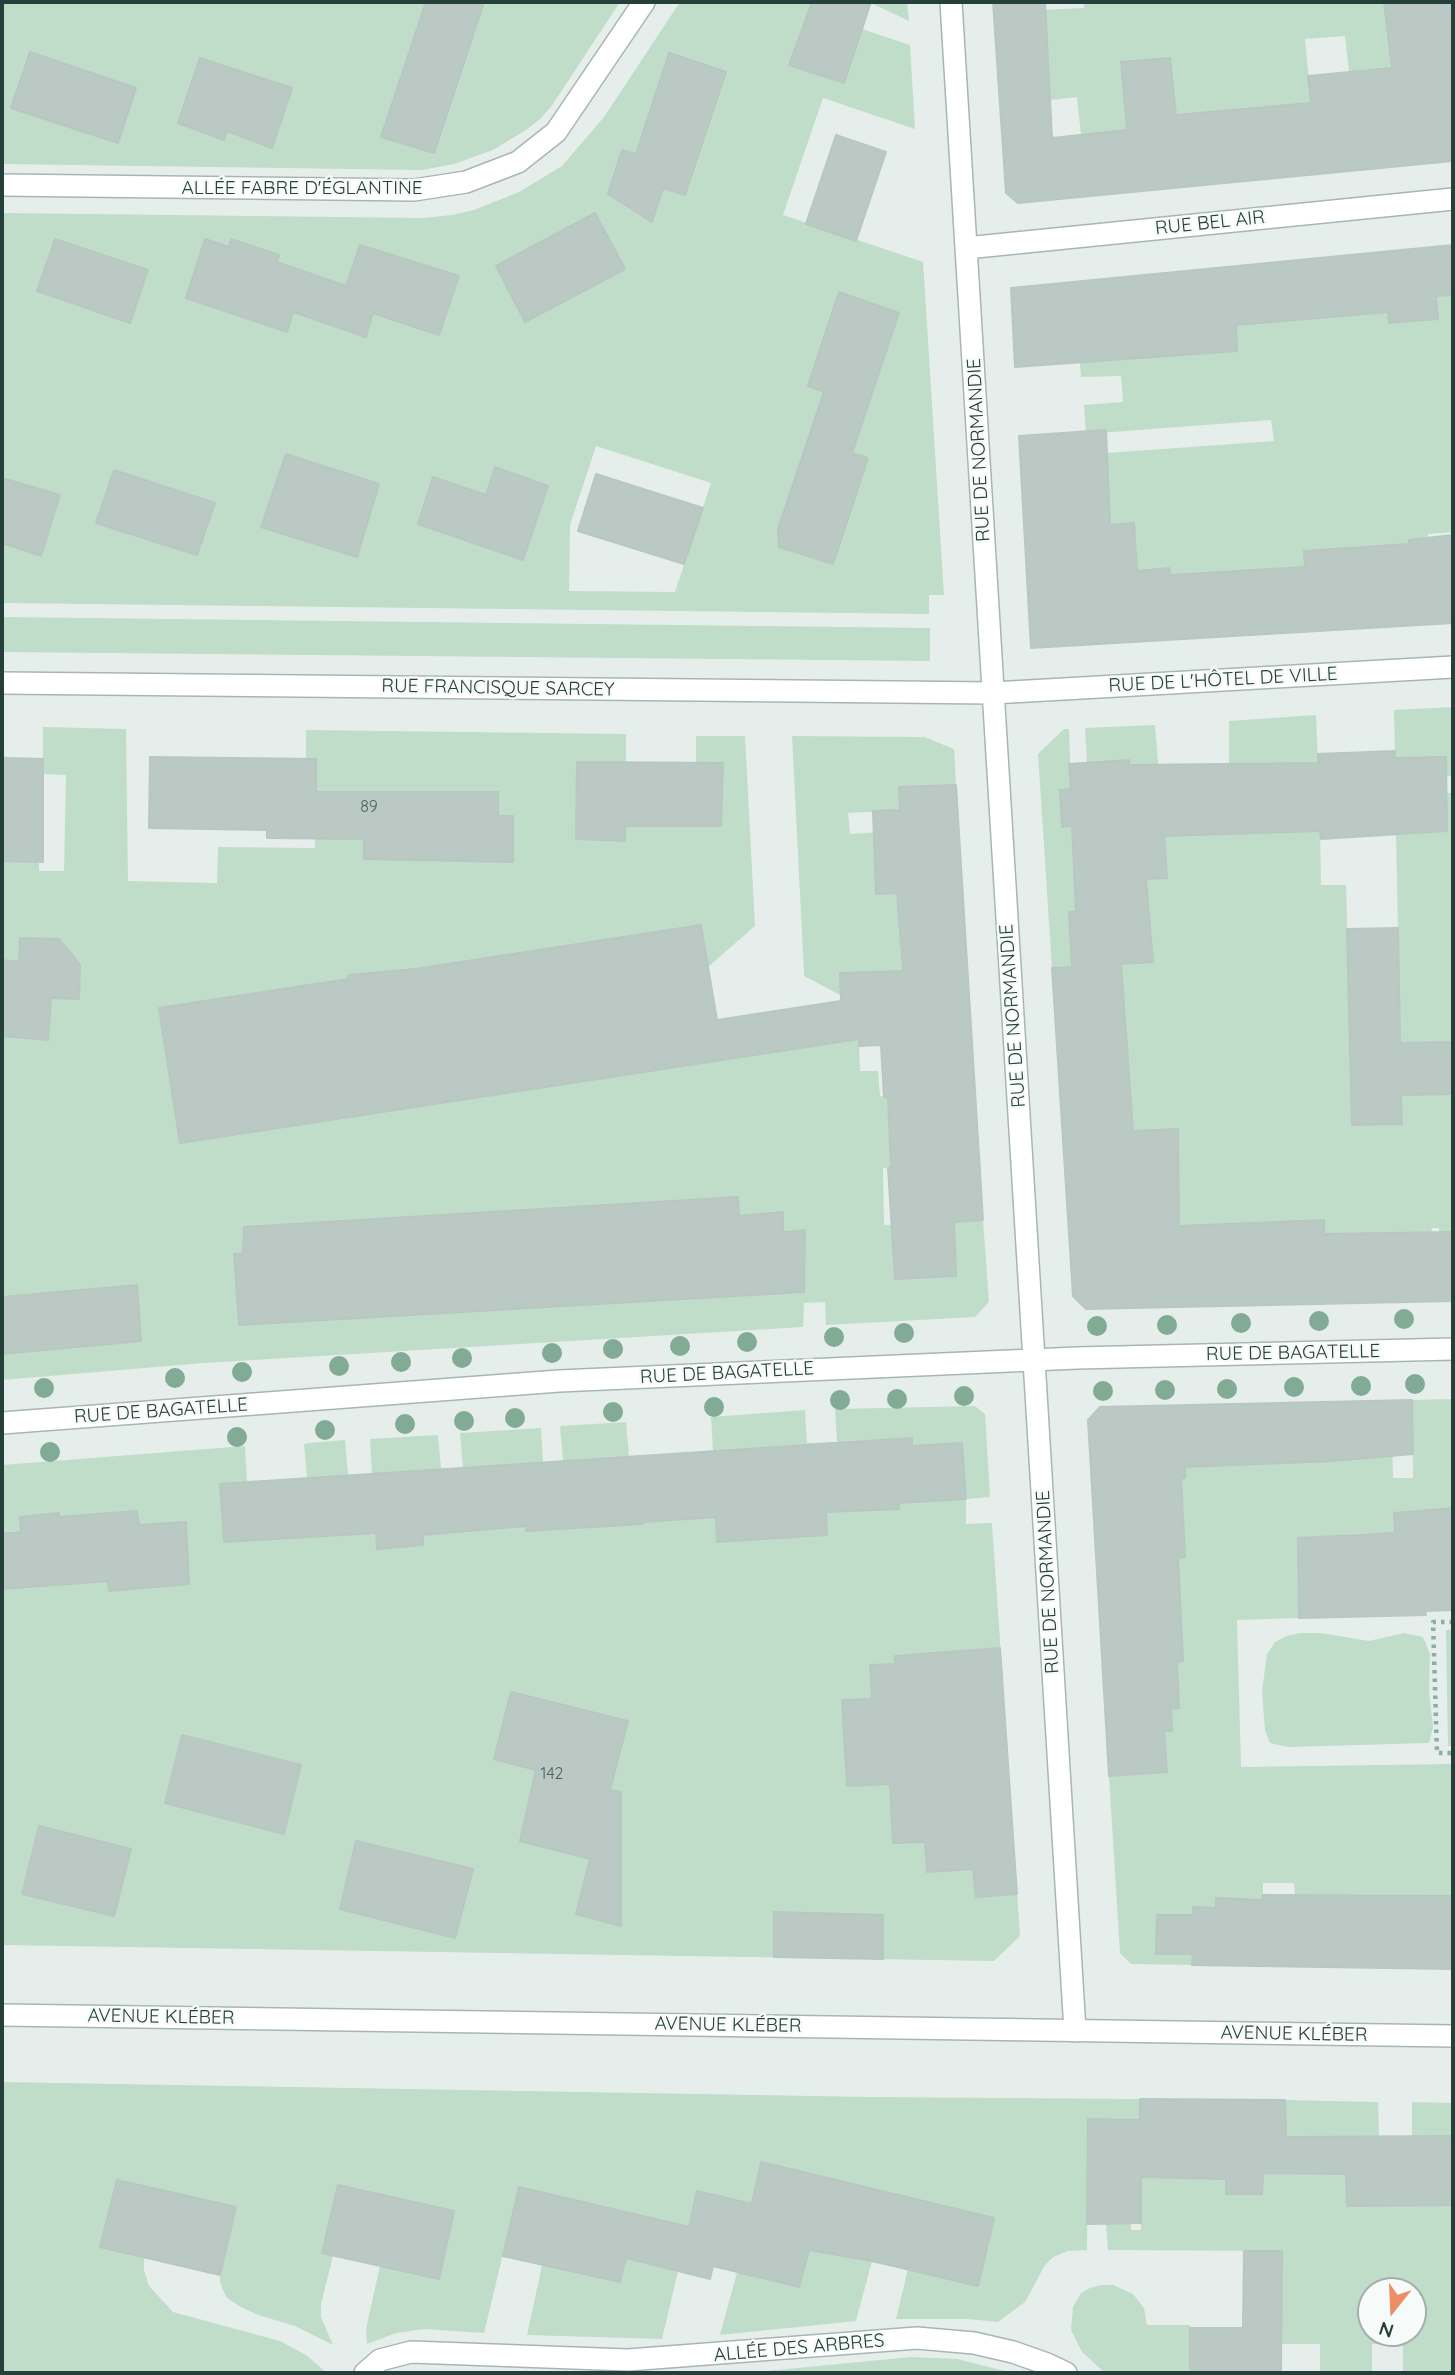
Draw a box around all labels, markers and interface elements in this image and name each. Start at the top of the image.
street label: ALLÉE FABRE D'ÉGLANTINE [181,177,423,199]
street label: RUE BEL AIR [1154,206,1266,240]
street label: RUE DE NORMANDIE [963,358,995,542]
street label: RUE DE L'HÔTEL DE VILLE [1108,663,1338,697]
street label: RUE FRANCISQUE SARCEY [381,675,615,701]
house number: 89 [360,797,378,817]
street label: RUE DE NORMANDIE [995,923,1031,1109]
street label: RUE DE BAGATELLE [1206,1340,1380,1366]
street label: RUE DE BAGATELLE [639,1357,815,1389]
street label: RUE DE BAGATELLE [73,1394,249,1428]
street label: RUE DE NORMANDIE [1032,1490,1064,1674]
house number: 142 [541,1764,563,1784]
street label: AVENUE KLÉBER [87,2004,235,2030]
street label: AVENUE KLÉBER [654,2012,802,2038]
street label: AVENUE KLÉBER [1220,2021,1368,2047]
north arrow [1357,2277,1427,2347]
text: N [1376,2316,1396,2344]
street label: ALLÉE DES ARBRES [713,2329,885,2367]

